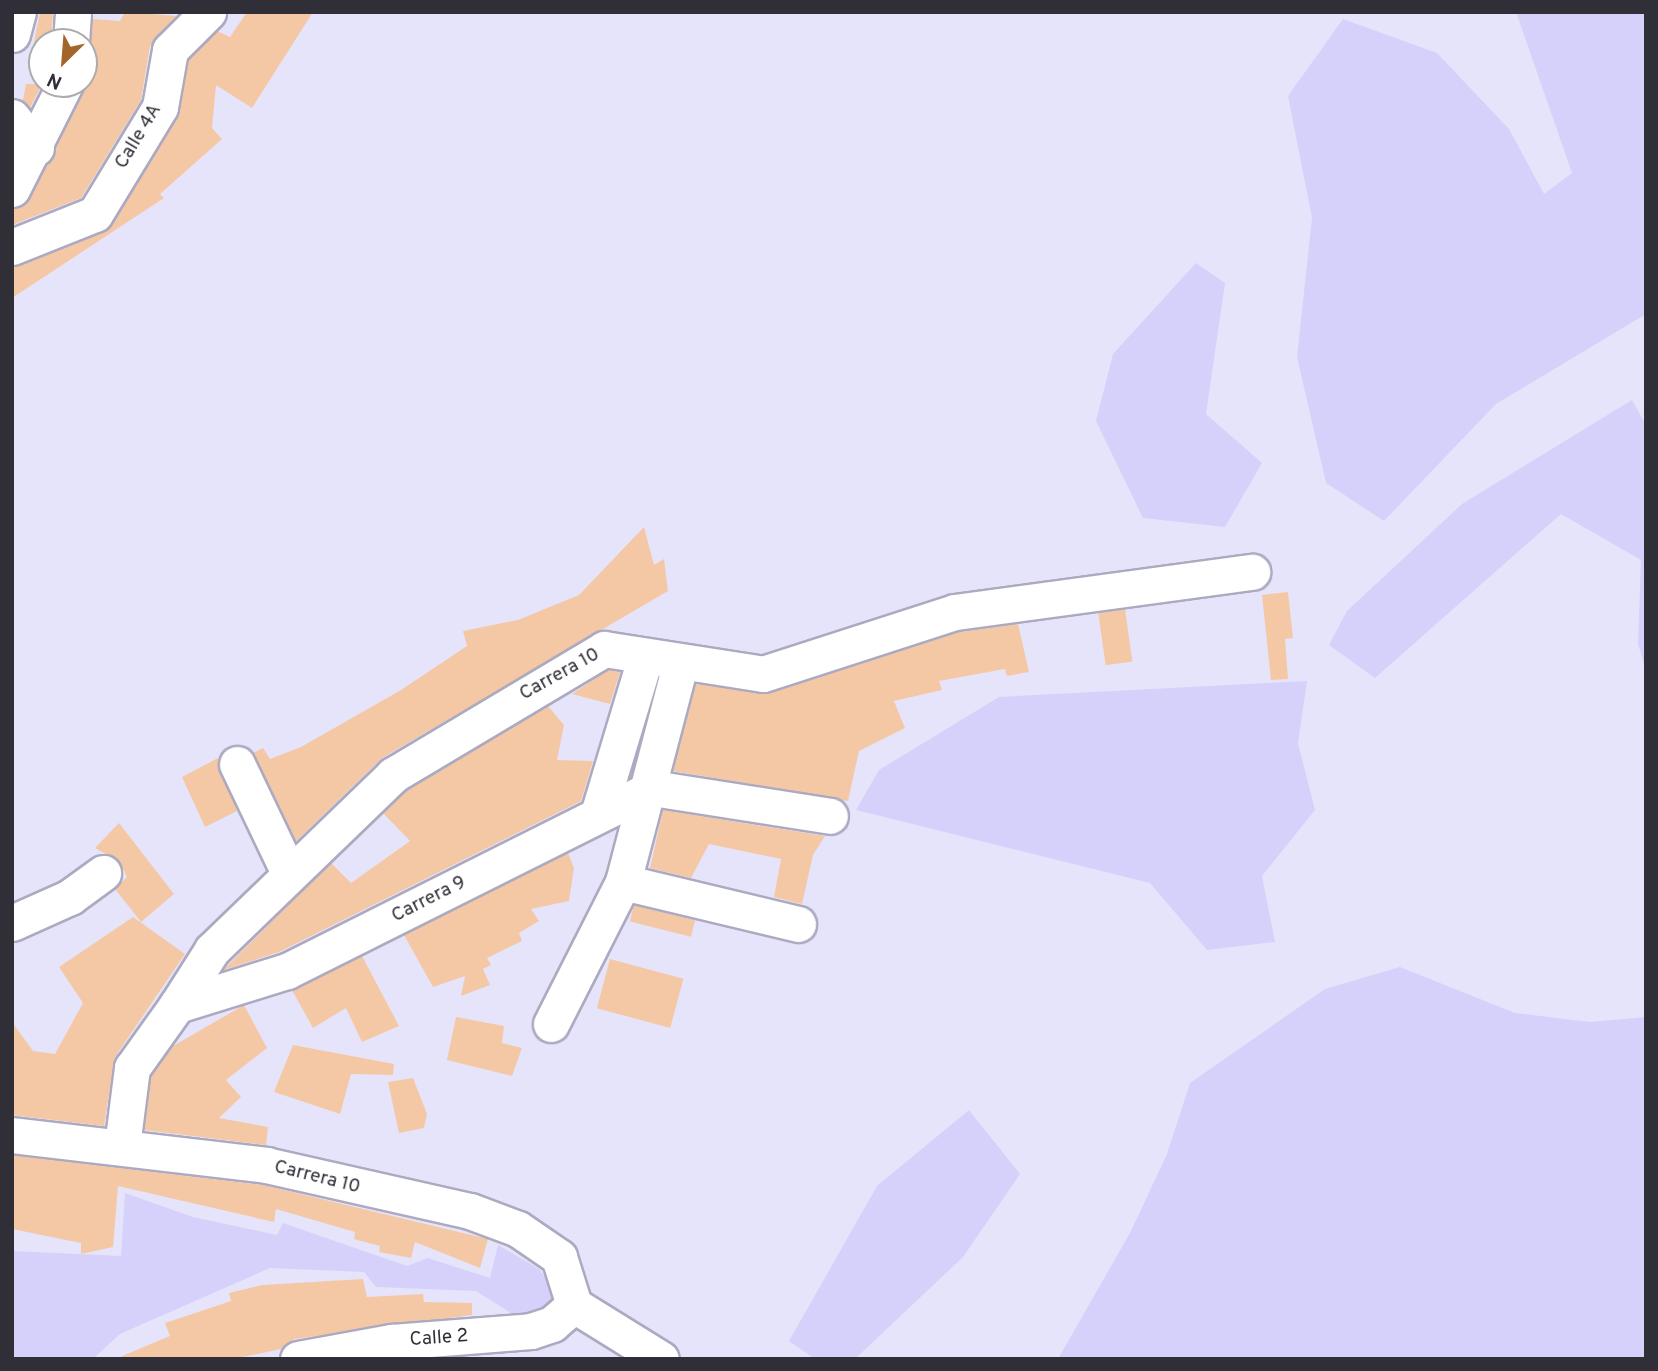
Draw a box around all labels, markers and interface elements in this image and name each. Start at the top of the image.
north arrow [28,28,98,98]
text: N [44,66,66,94]
street label: Calle 4A [111,101,167,173]
street label: Carrera 10 [516,644,604,706]
street label: Carrera 9 [388,872,470,928]
street label: Carrera 10 [272,1156,362,1200]
street label: Calle 2 [409,1326,469,1352]

